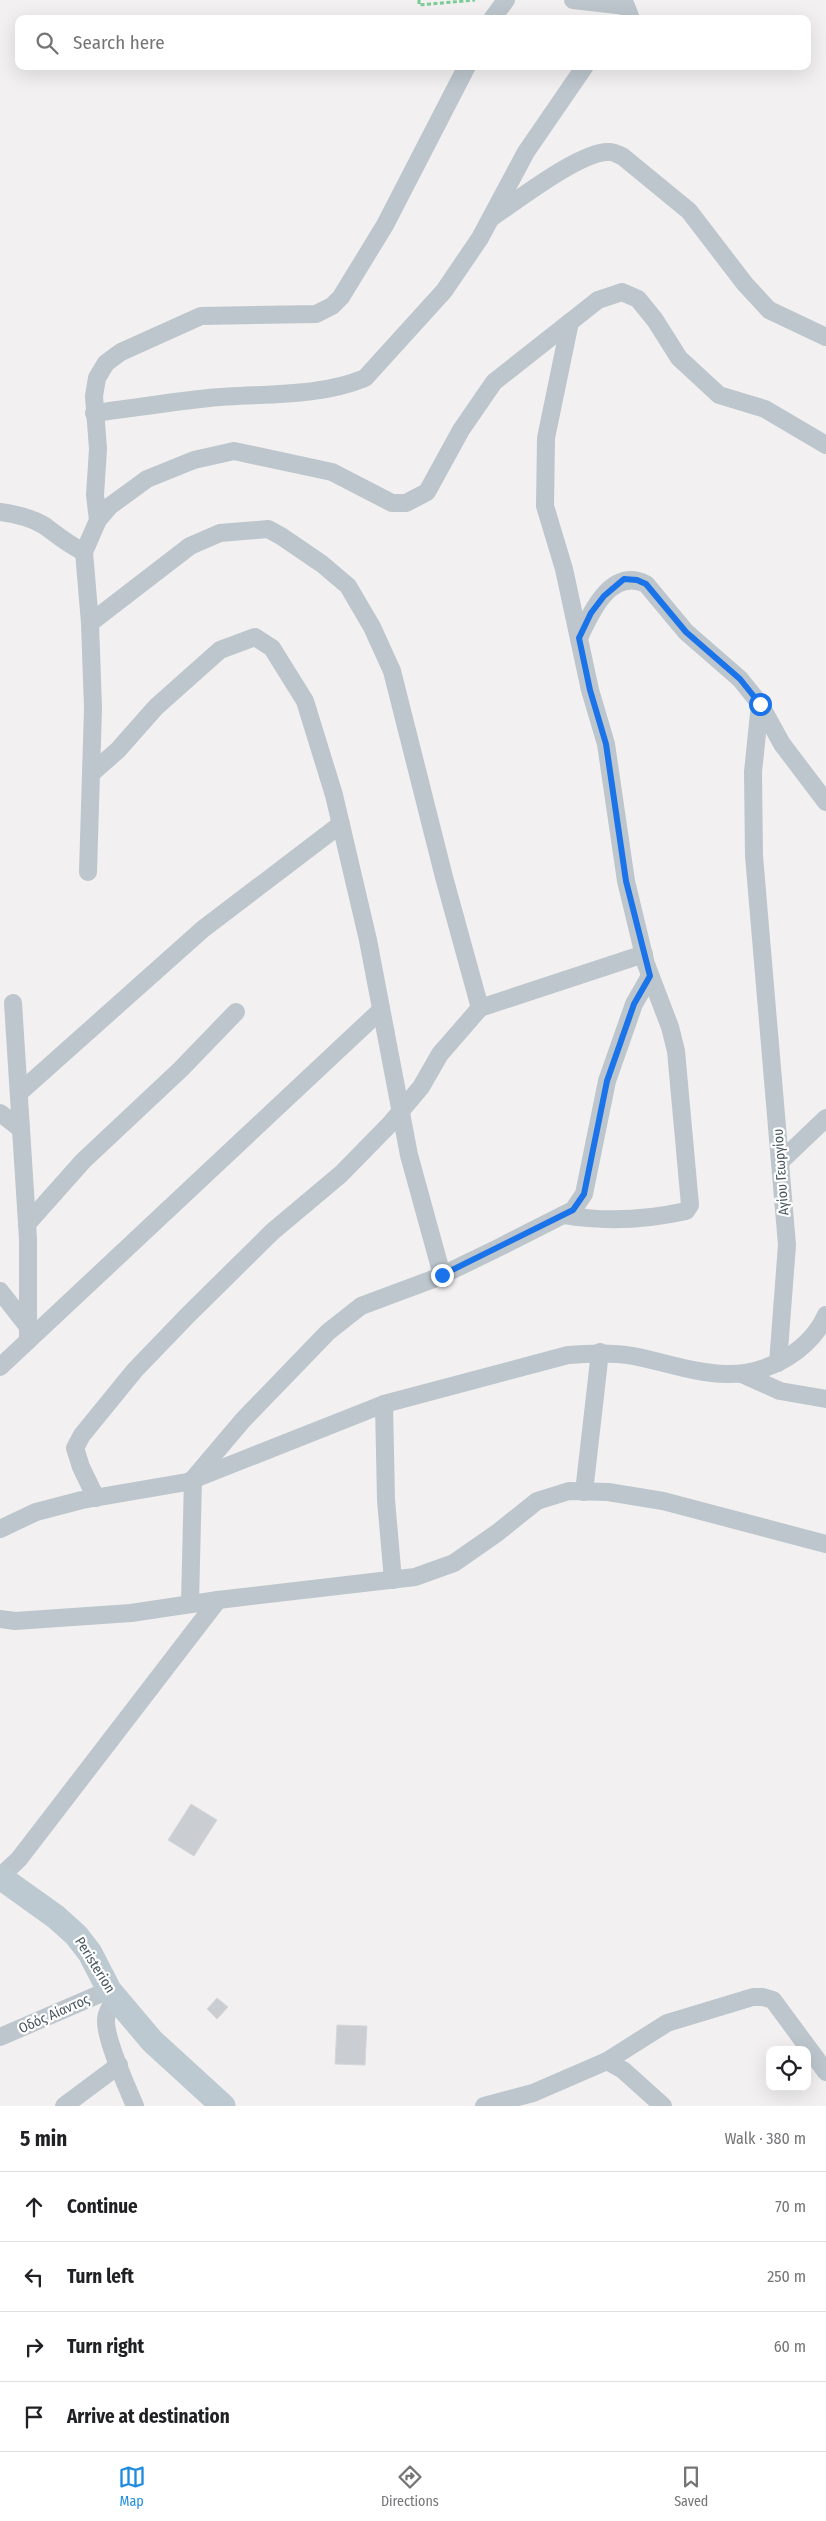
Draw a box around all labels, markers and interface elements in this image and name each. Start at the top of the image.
search box [15,15,811,70]
icon: search [33,29,61,57]
text: Search here [73,31,165,54]
route start [749,693,772,716]
street label: Αγίου Γεωργίου [769,1128,793,1216]
route end [431,1264,454,1287]
street label: Peristerion [71,1934,119,1996]
street label: Οδός Αίαντος [16,1991,92,2037]
map controls [766,2046,811,2091]
button: locate [766,2046,811,2091]
text: 5 min [20,2126,67,2152]
text: Walk · 380 m [725,2129,806,2148]
icon: ahead [20,2193,48,2221]
text: Continue [67,2195,138,2218]
text: 70 m [775,2197,806,2216]
icon: left [20,2263,48,2291]
text: Turn left [67,2265,134,2288]
text: 250 m [767,2267,806,2286]
icon: right [20,2333,48,2361]
text: Turn right [67,2335,144,2358]
text: 60 m [774,2337,806,2356]
icon: arrive [20,2403,48,2431]
text: Arrive at destination [67,2405,230,2428]
tab: Map [118,2463,146,2510]
tab: Directions [381,2463,439,2510]
tab: Saved [674,2463,708,2510]

